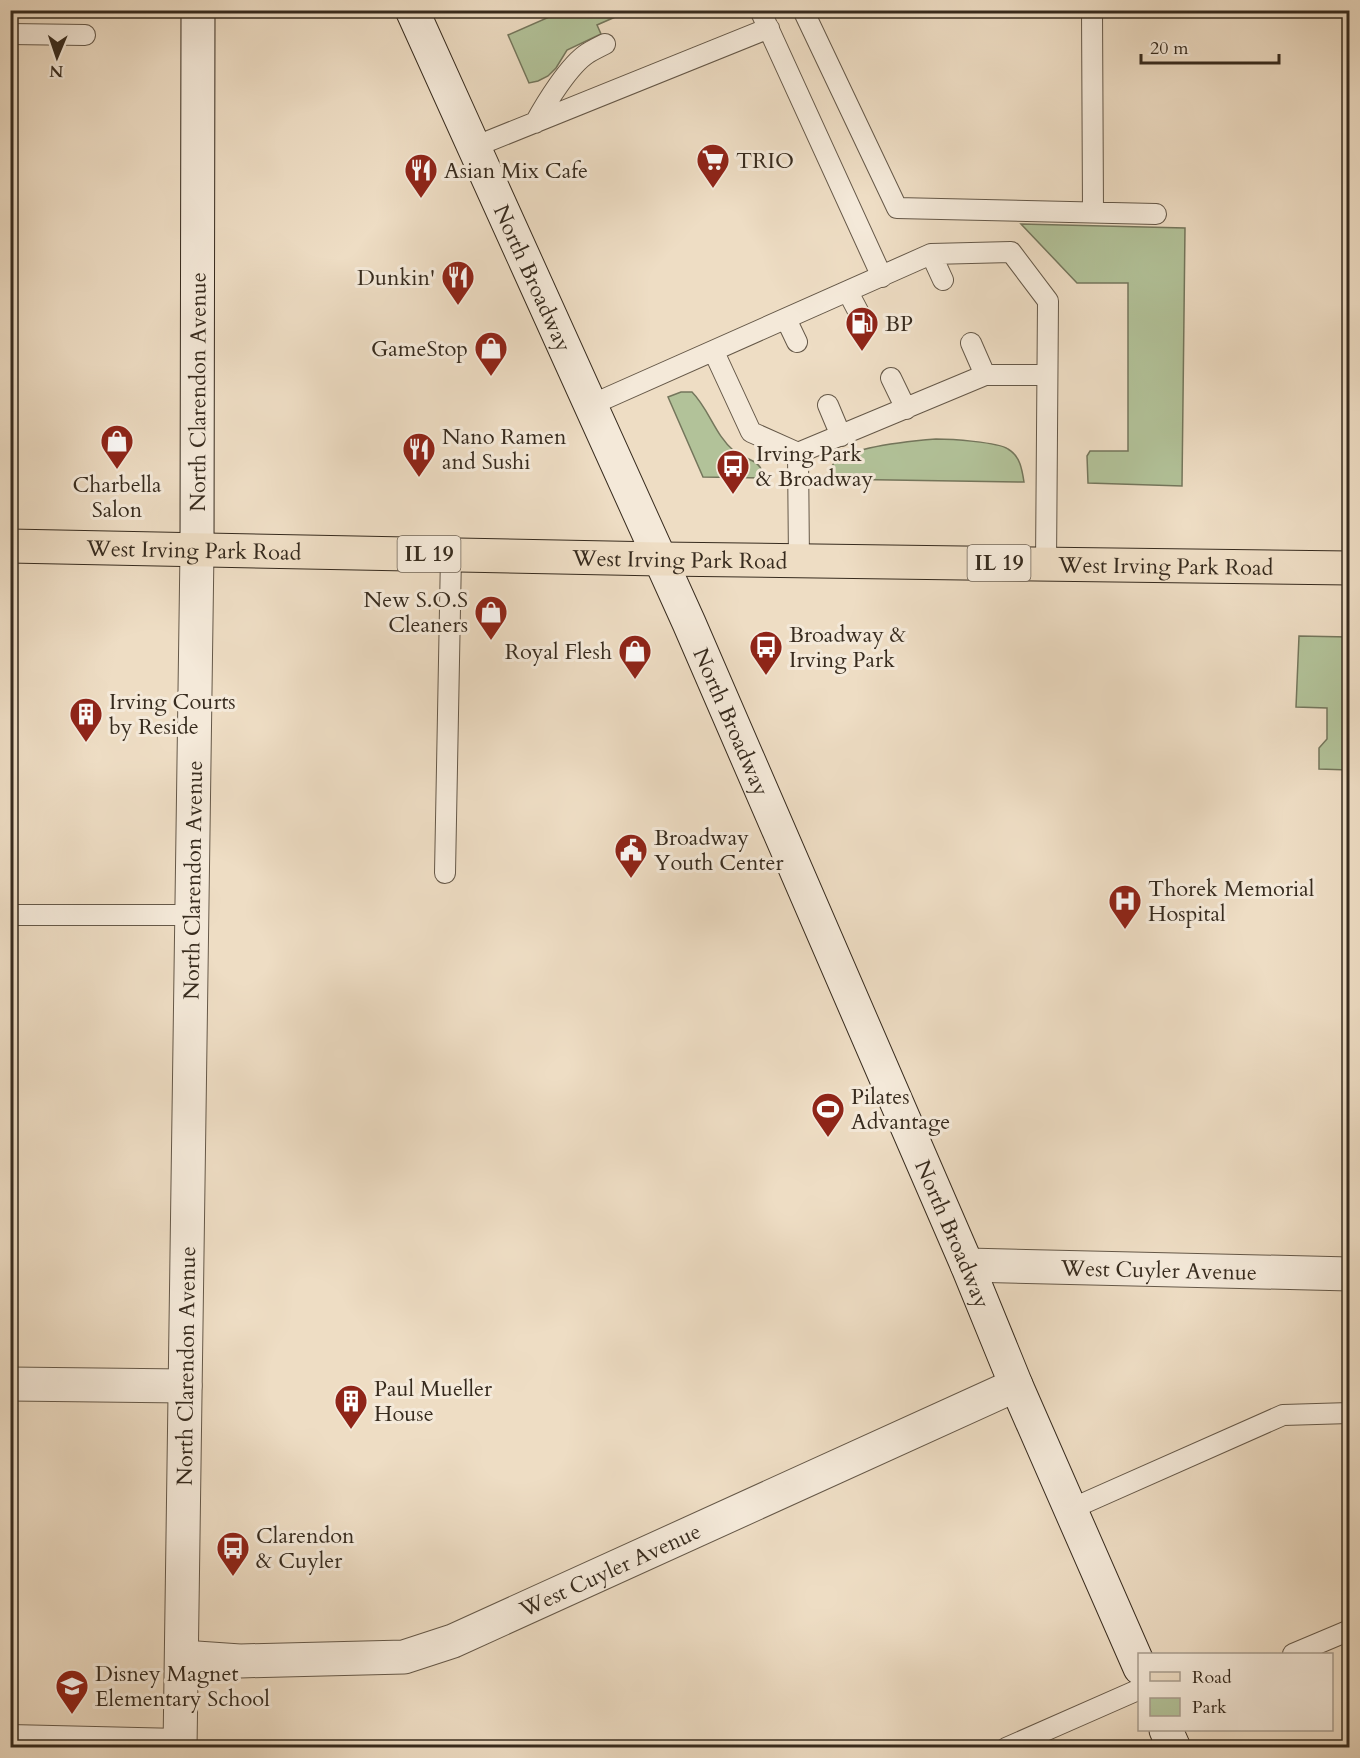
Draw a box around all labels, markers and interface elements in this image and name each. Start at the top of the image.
north arrow [27,27,87,87]
scale bar [1141,27,1279,65]
text: 20 m [1150,36,1189,61]
text: N [49,60,64,82]
supermarket icon: TRIO [695,142,731,189]
place label: TRIO [736,146,794,176]
restaurant icon: Asian Mix Cafe [403,152,439,199]
place label: Asian Mix Cafe [444,156,588,186]
street label: North Broadway [486,200,579,357]
restaurant icon: Dunkin' [440,259,476,306]
place label: Dunkin' [357,263,435,293]
street label: North Clarendon Avenue [183,272,214,512]
fuel station icon: BP [844,305,880,352]
place label: BP [885,309,913,339]
shop icon: GameStop [473,330,509,377]
place label: GameStop [371,334,468,364]
place label: Nano Ramen and Sushi [442,422,567,477]
shop icon: Charbella Salon [99,423,135,470]
restaurant icon: Nano Ramen and Sushi [401,431,437,478]
place label: Irving Park & Broadway [756,439,873,494]
bus stop icon: Irving Park & Broadway [715,448,751,495]
place label: Charbella Salon [73,470,162,525]
street label: West Irving Park Road [85,534,302,568]
road number: IL 19 [398,536,460,572]
street label: West Irving Park Road [571,543,788,577]
road number: IL 19 [968,545,1030,581]
street label: West Irving Park Road [1057,550,1274,583]
place label: New S.O.S Cleaners [363,585,468,640]
shop icon: New S.O.S Cleaners [473,594,509,641]
place label: Broadway & Irving Park [789,620,907,675]
bus stop icon: Broadway & Irving Park [748,629,784,676]
shop icon: Royal Flesh [617,633,653,680]
place label: Royal Flesh [505,637,612,667]
street label: North Broadway [685,643,776,801]
place label: Irving Courts by Reside [109,687,236,742]
building icon: Irving Courts by Reside [68,696,104,743]
street label: North Clarendon Avenue [177,760,210,1000]
place label: Broadway Youth Center [654,823,785,878]
public building icon: Broadway Youth Center [613,832,649,879]
place label: Thorek Memorial Hospital [1148,874,1315,929]
hospital icon: Thorek Memorial Hospital [1107,883,1143,930]
place label: Pilates Advantage [851,1082,950,1137]
sports icon: Pilates Advantage [810,1091,846,1138]
street label: North Broadway [907,1155,997,1313]
street label: North Clarendon Avenue [170,1246,203,1486]
street label: West Cuyler Avenue [1060,1253,1257,1288]
place label: Paul Mueller House [374,1374,493,1429]
building icon: Paul Mueller House [333,1383,369,1430]
street label: West Cuyler Avenue [514,1516,706,1625]
place label: Clarendon & Cuyler [256,1521,355,1576]
bus stop icon: Clarendon & Cuyler [215,1530,251,1577]
legend [1138,1653,1333,1731]
place label: Disney Magnet Elementary School [95,1659,270,1714]
text: Road [1192,1665,1232,1690]
school or university icon: Disney Magnet Elementary School [54,1668,90,1715]
text: Park [1192,1695,1227,1720]

